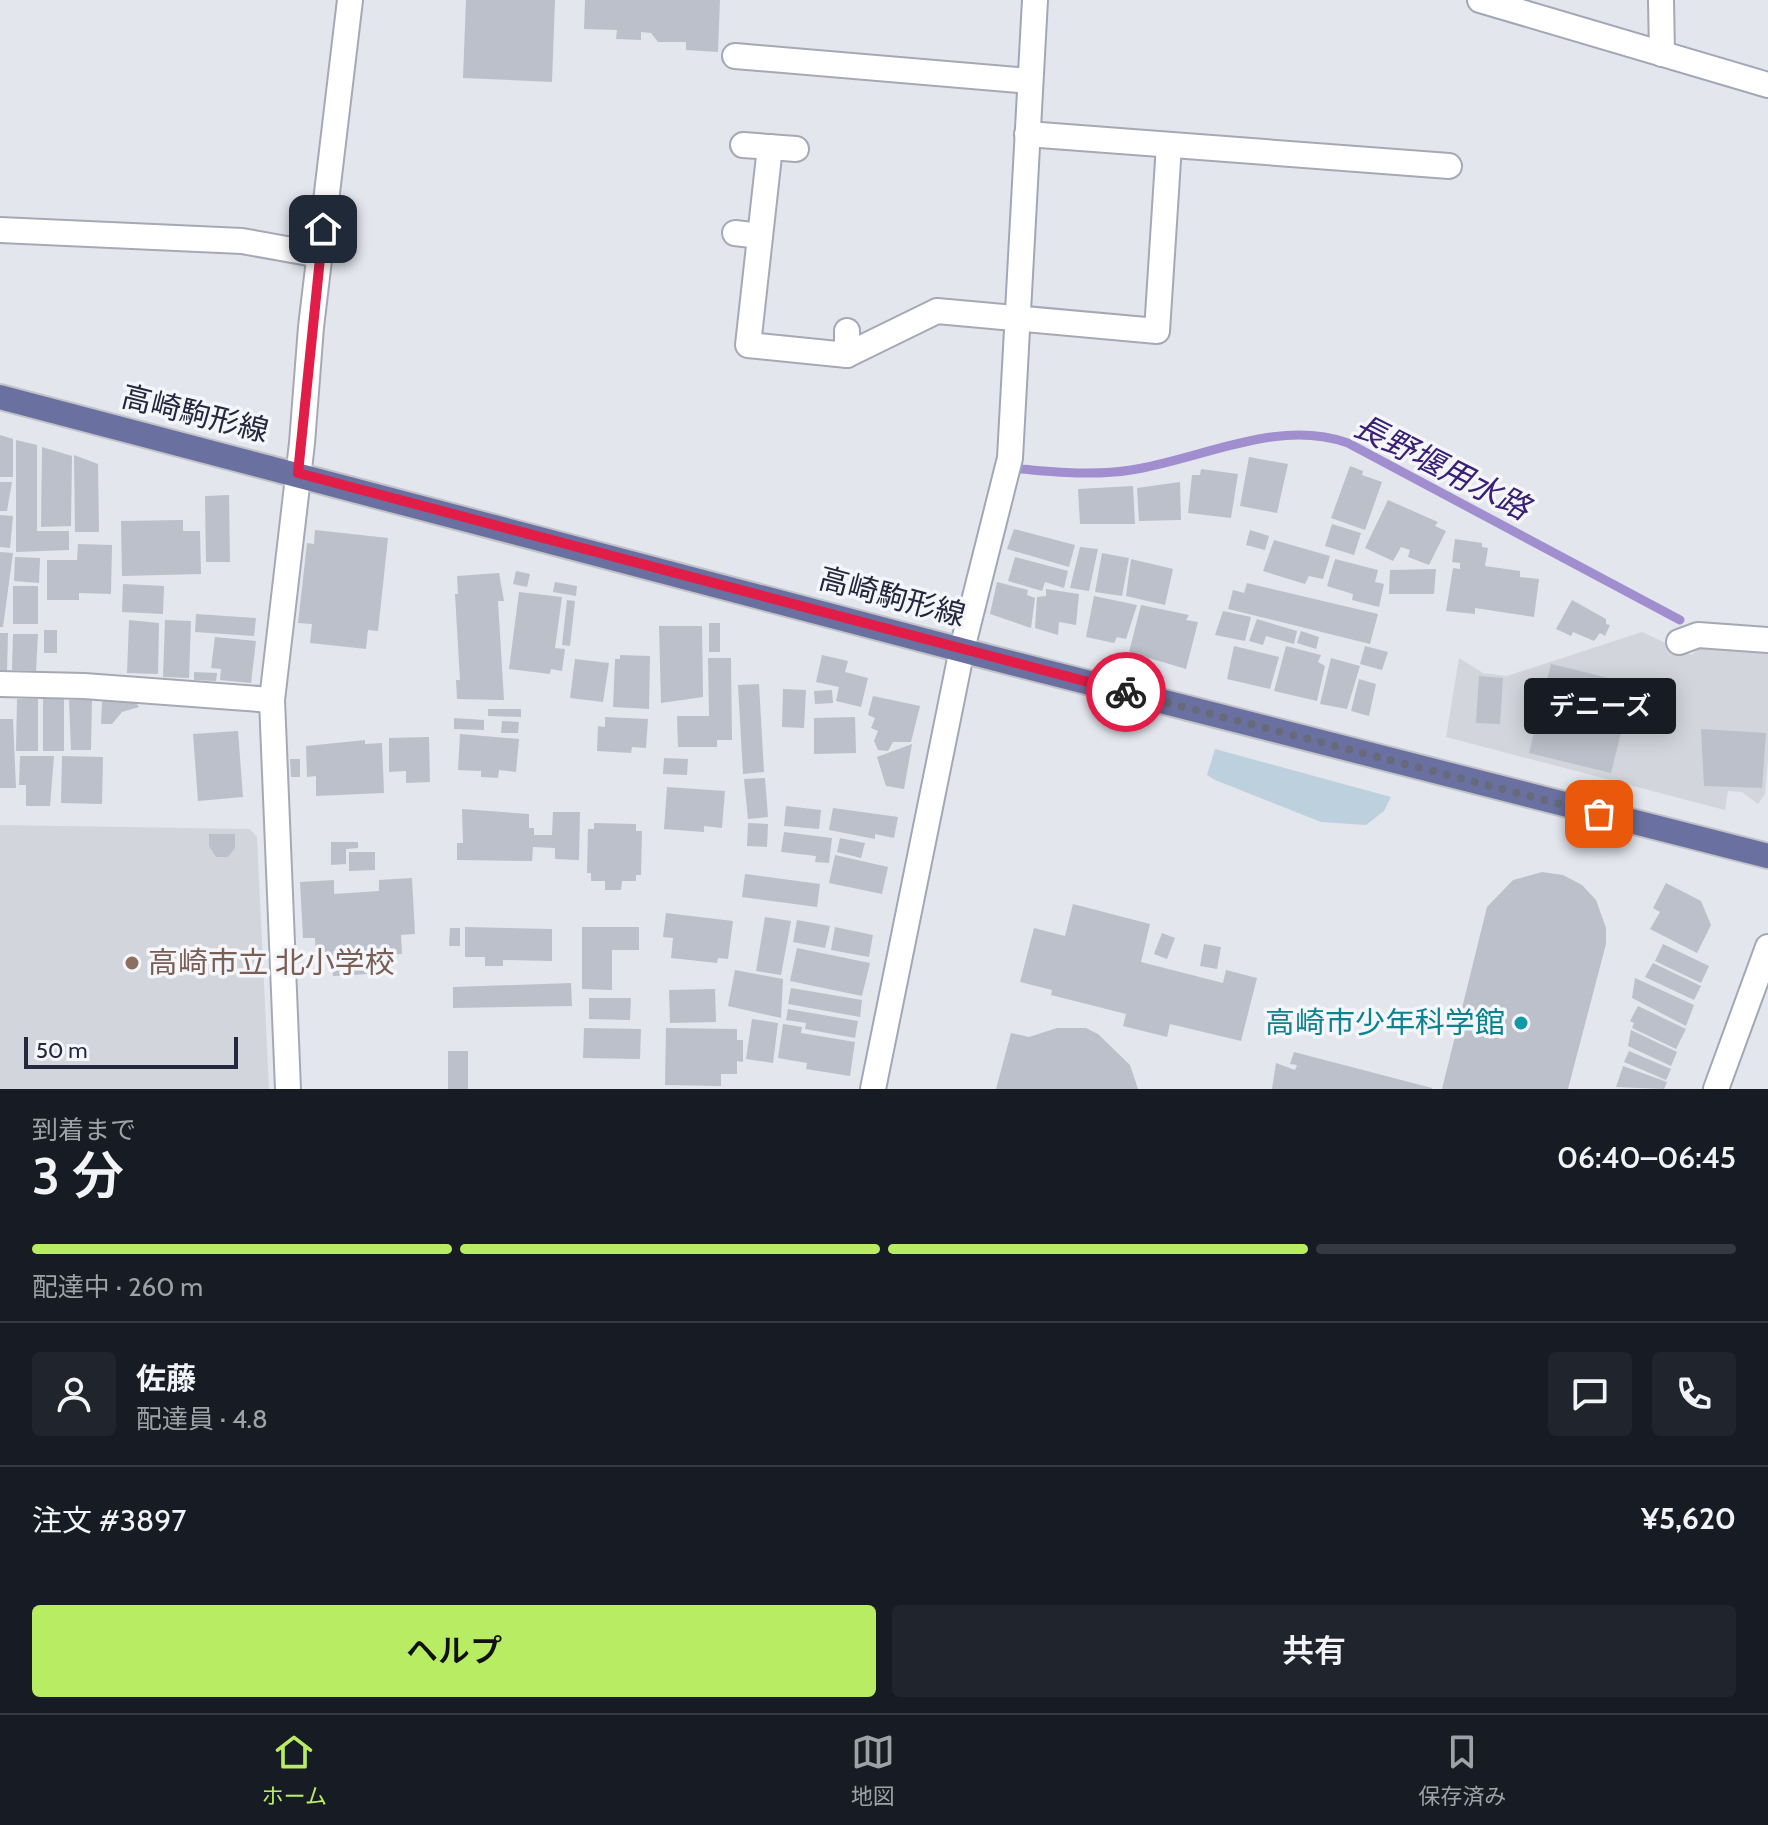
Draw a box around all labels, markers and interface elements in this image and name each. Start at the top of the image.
pin [289,195,357,263]
icon: home [301,207,345,251]
street label: 高崎駒形線 [118,377,272,450]
water label: 長野堰用水路 [1348,406,1539,529]
street label: 高崎駒形線 [815,559,969,634]
courier [1086,652,1166,732]
icon: bike [1104,670,1148,714]
callout: デニーズ [1523,678,1675,734]
text: デニーズ [1549,690,1651,722]
pin [1565,780,1633,848]
icon: bag [1577,792,1621,836]
place label: 高崎市立 北小学校 [148,944,395,981]
marker: 高崎市立 北小学校 [123,954,141,972]
place label: 高崎市少年科学館 [1265,1004,1505,1041]
marker: 高崎市少年科学館 [1512,1014,1530,1032]
scale bar [24,1033,238,1069]
text: 50 m [36,1037,88,1064]
text: 到着まで [32,1114,136,1146]
text: 06:40–06:45 [1557,1139,1736,1176]
text: 3 分 [32,1144,124,1207]
text: 配達中 · 260 m [32,1271,203,1303]
button: person [32,1352,116,1436]
button: chat [1548,1352,1632,1436]
button: phone [1652,1352,1736,1436]
text: 佐藤 [136,1360,196,1397]
text: 配達員 · 4.8 [136,1403,268,1435]
text: ¥5,620 [1641,1500,1736,1537]
text: 注文 #3897 [32,1502,186,1539]
button: ヘルプ [32,1605,876,1697]
button: 共有 [892,1605,1736,1697]
tab: ホーム [262,1730,327,1810]
tab: 地図 [851,1730,895,1810]
tab: 保存済み [1418,1730,1506,1810]

